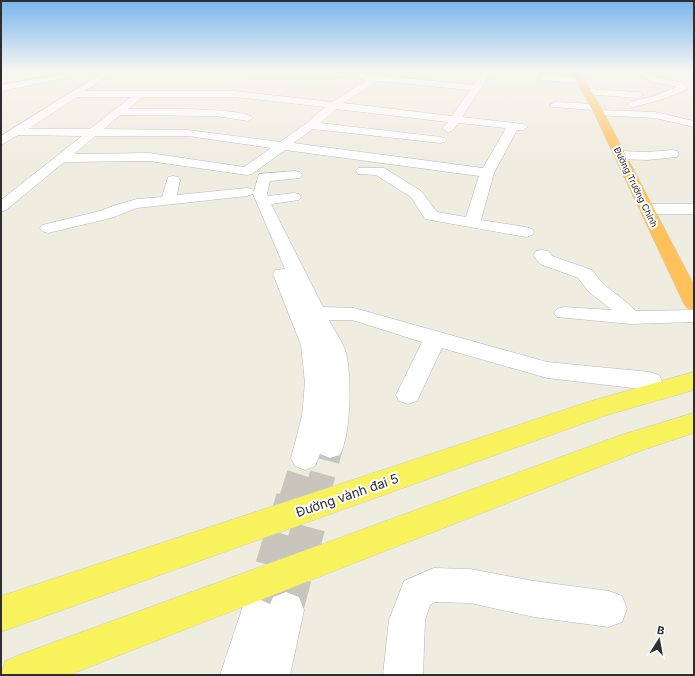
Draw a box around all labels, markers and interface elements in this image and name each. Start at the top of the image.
street label: Đường Trường Chinh [612,145,660,229]
street label: Đường vành đai 5 [294,470,401,520]
north arrow [639,620,679,660]
text: B [656,623,666,638]

